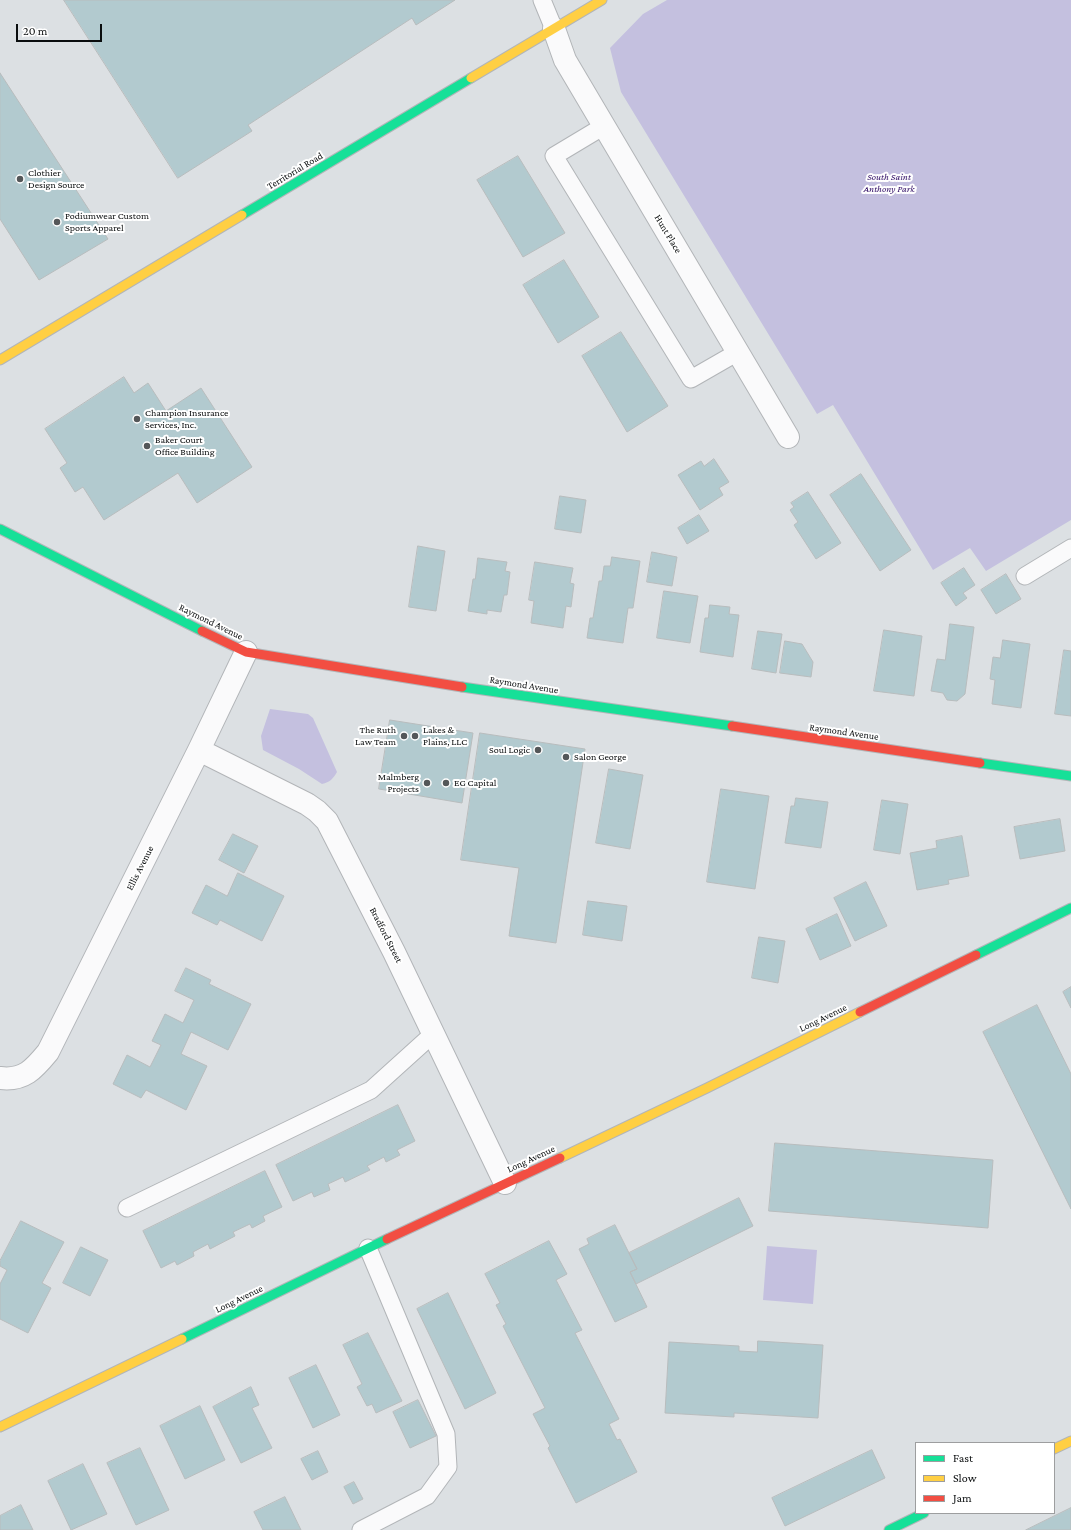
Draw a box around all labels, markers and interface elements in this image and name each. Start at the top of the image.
scale bar [18,16,104,42]
text: 20 m [23,24,47,38]
street label: Territorial Road [265,150,325,192]
place label: Clothier Design Source [28,167,84,190]
park label: South Saint Anthony Park [863,171,915,194]
marker: Clothier Design Source [15,174,25,184]
place label: Podiumwear Custom Sports Apparel [65,210,149,234]
street label: Hunt Place [652,212,684,256]
marker: Podiumwear Custom Sports Apparel [52,217,62,227]
place label: Champion Insurance Services, Inc. [145,407,228,430]
marker: Champion Insurance Services, Inc. [132,414,142,424]
place label: Baker Court Office Building [155,434,214,458]
marker: Baker Court Office Building [142,441,152,451]
street label: Raymond Avenue [177,601,245,643]
street label: Raymond Avenue [489,674,559,696]
street label: Raymond Avenue [809,721,879,743]
place label: The Ruth Law Team [355,724,396,748]
place label: Lakes & Plains, LLC [423,724,467,748]
marker: The Ruth Law Team [399,731,409,741]
marker: Lakes & Plains, LLC [410,731,420,741]
place label: Soul Logic [489,744,530,756]
marker: Soul Logic [533,745,543,755]
place label: Salon George [574,751,626,763]
marker: Salon George [561,752,571,762]
place label: Malmberg Projects [378,771,419,794]
place label: EG Capital [454,777,496,789]
marker: Malmberg Projects [422,778,432,788]
marker: EG Capital [441,778,451,788]
street label: Ellis Avenue [124,844,156,892]
street label: Bradford Street [367,905,405,965]
street label: Long Avenue [797,1001,849,1035]
street label: Long Avenue [505,1143,557,1175]
street label: Long Avenue [213,1282,265,1316]
legend [915,1442,1055,1514]
text: Fast [953,1451,973,1465]
text: Slow [953,1471,977,1485]
text: Jam [953,1491,972,1505]

